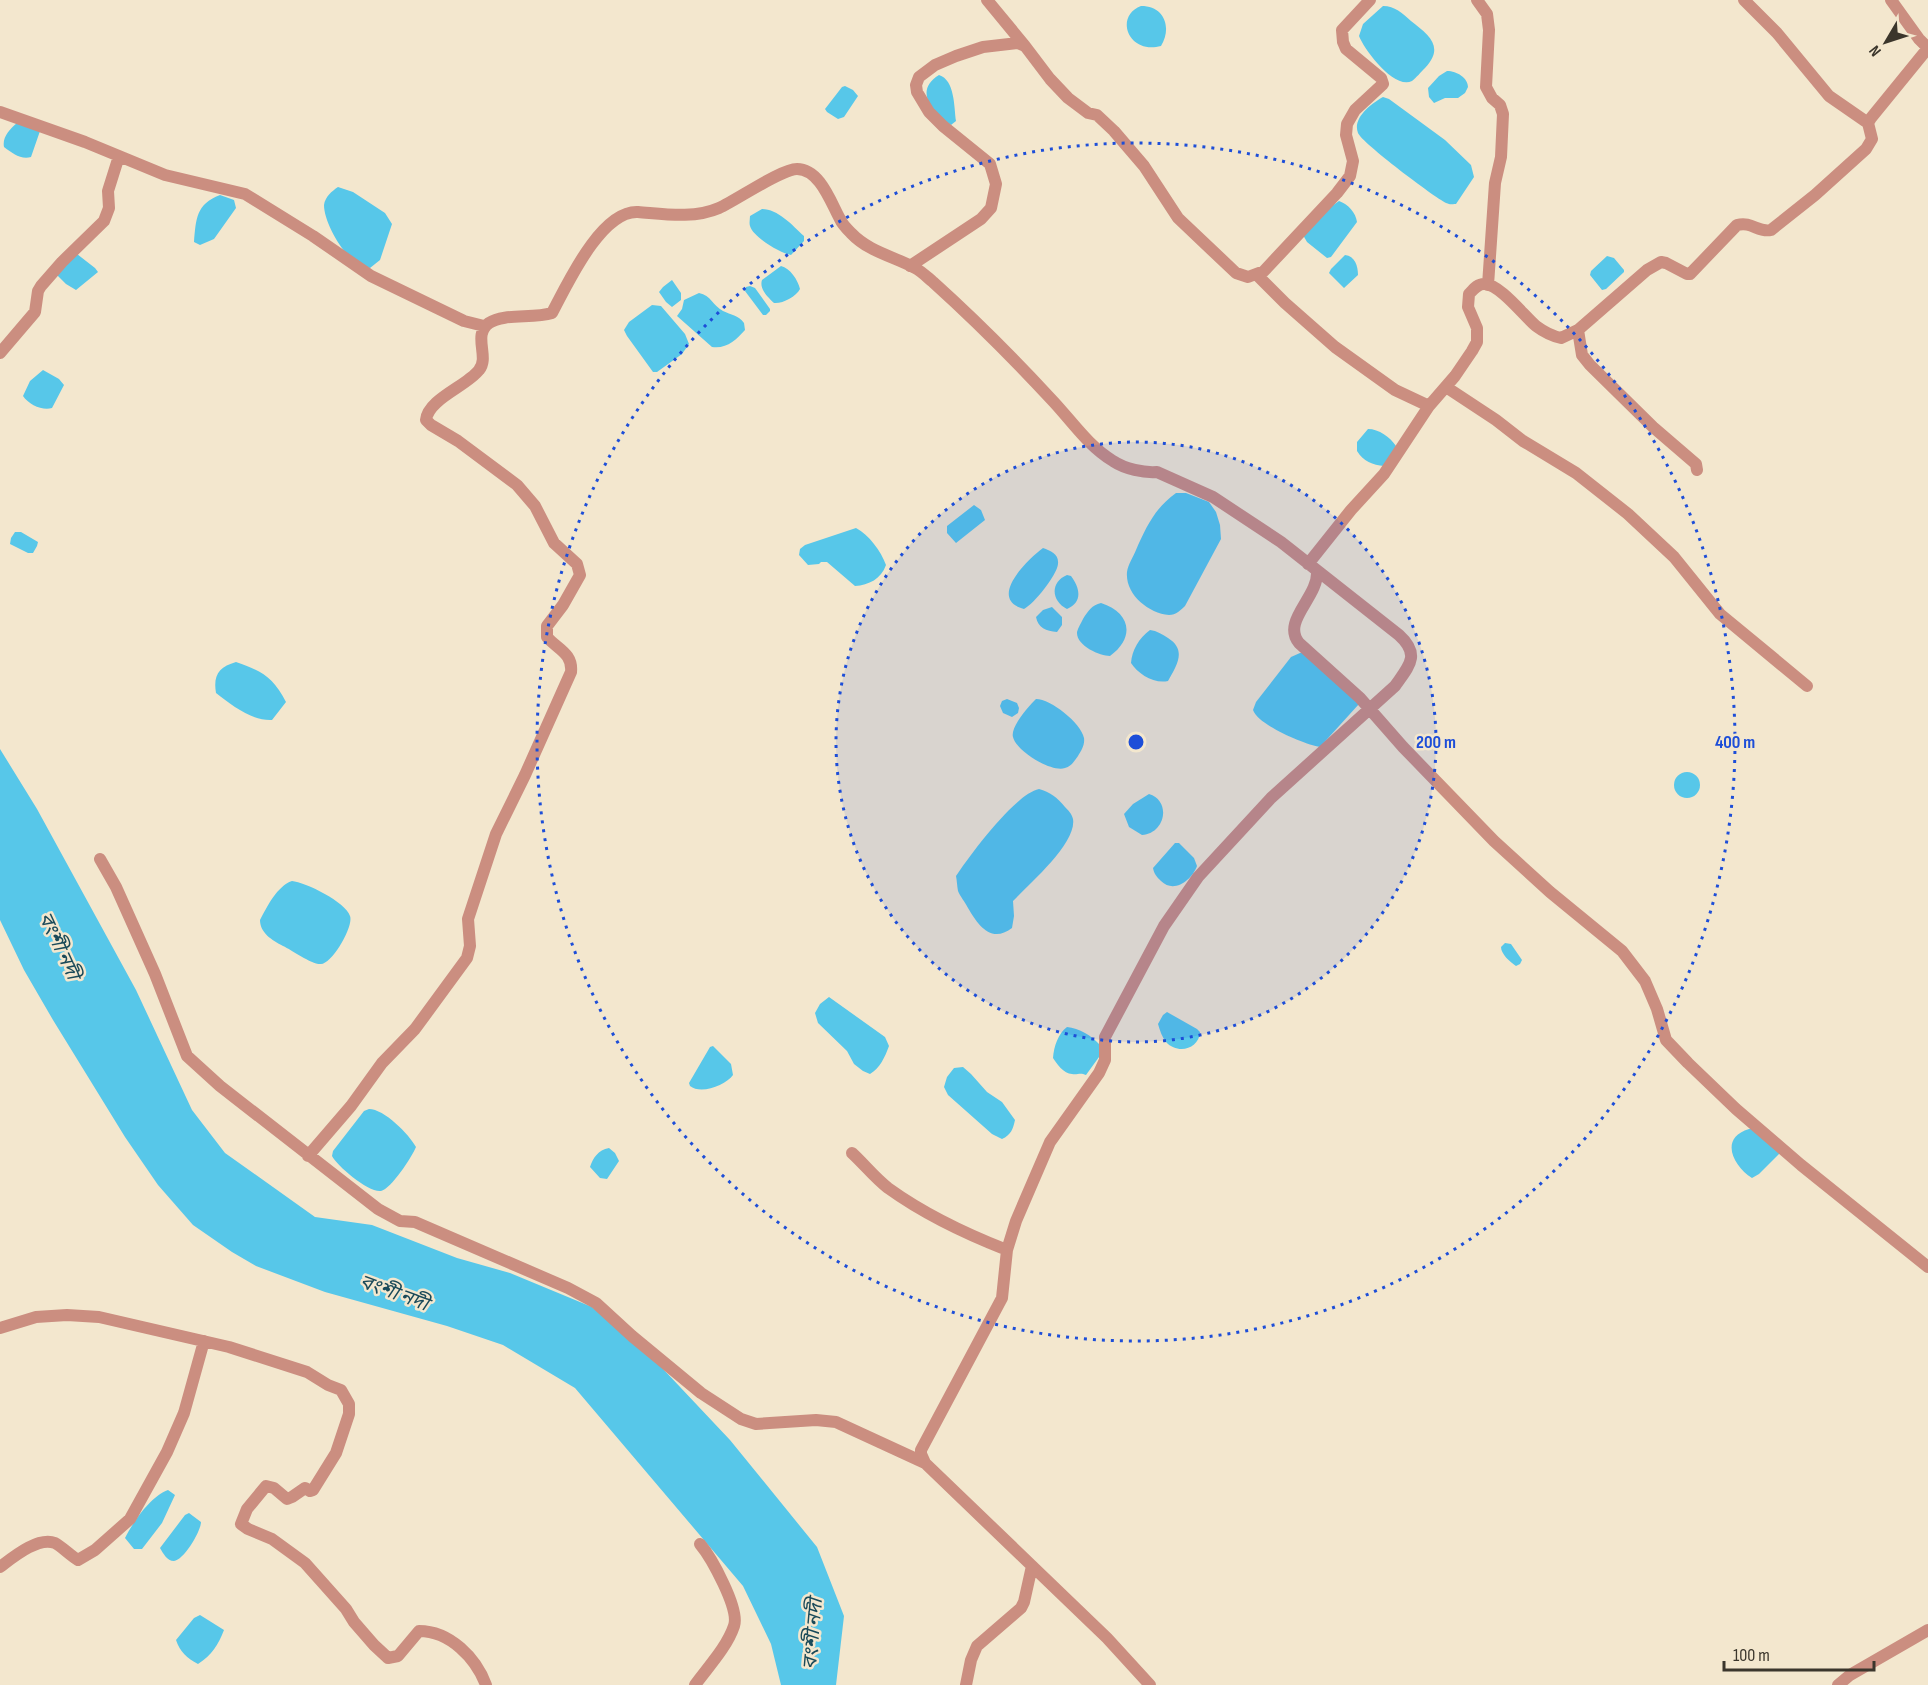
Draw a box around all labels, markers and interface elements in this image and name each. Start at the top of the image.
north arrow [1856,12,1916,72]
text: N [1865,41,1886,60]
centre of rings [1126,732,1146,752]
text: 200 m [1416,732,1456,753]
text: 400 m [1715,732,1755,753]
water label: বংশী নদী [33,908,87,987]
water label: বংশী নদী [356,1269,435,1318]
water label: বংশী নদী [797,1594,828,1671]
scale bar [1724,1634,1874,1672]
text: 100 m [1733,1645,1770,1666]

